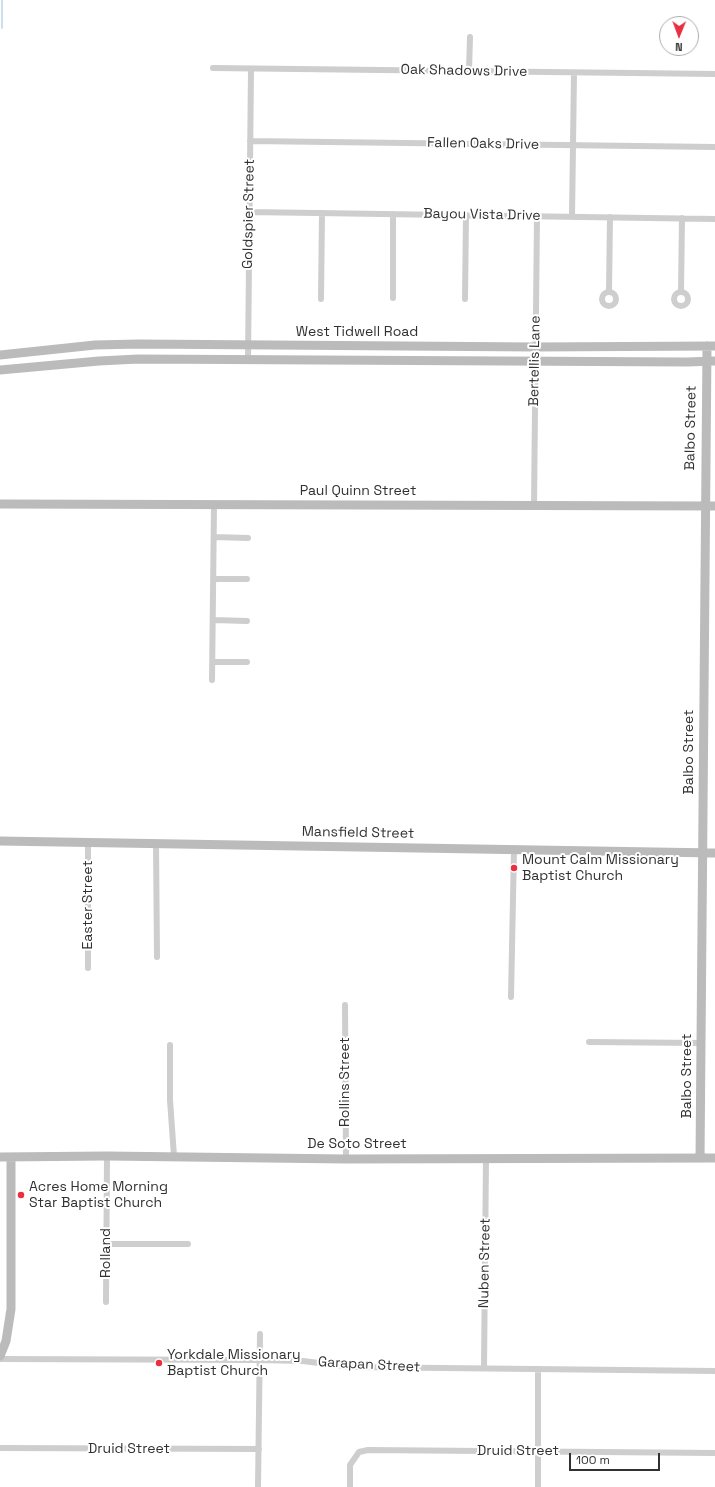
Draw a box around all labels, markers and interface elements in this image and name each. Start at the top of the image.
north arrow [659,16,699,56]
text: N [675,40,683,54]
street label: Oak Shadows Drive [400,61,528,81]
street label: Fallen Oaks Drive [427,135,539,153]
street label: Goldspier Street [240,159,258,269]
street label: Bayou Vista Drive [423,206,541,224]
street label: Bertellis Lane [526,315,544,407]
street label: West Tidwell Road [296,324,418,340]
street label: Balbo Street [682,385,700,471]
street label: Paul Quinn Street [300,483,416,499]
street label: Balbo Street [681,710,697,794]
street label: Mansfield Street [302,824,414,842]
place label: Mount Calm Missionary Baptist Church [522,852,679,884]
street label: Easter Street [80,860,96,950]
marker: Mount Calm Missionary Baptist Church [509,863,519,873]
street label: Balbo Street [679,1034,695,1118]
street label: Rollins Street [337,1037,353,1127]
street label: De Soto Street [307,1136,407,1152]
place label: Acres Home Morning Star Baptist Church [29,1179,168,1212]
marker: Acres Home Morning Star Baptist Church [16,1190,26,1200]
street label: Nuben Street [476,1218,494,1308]
street label: Rolland [98,1228,114,1278]
place label: Yorkdale Missionary Baptist Church [167,1347,301,1380]
street label: Garapan Street [317,1354,421,1376]
marker: Yorkdale Missionary Baptist Church [154,1358,164,1368]
street label: Druid Street [88,1441,170,1457]
street label: Druid Street [477,1443,559,1459]
scale bar [571,1445,662,1471]
text: 100 m [576,1452,610,1468]

